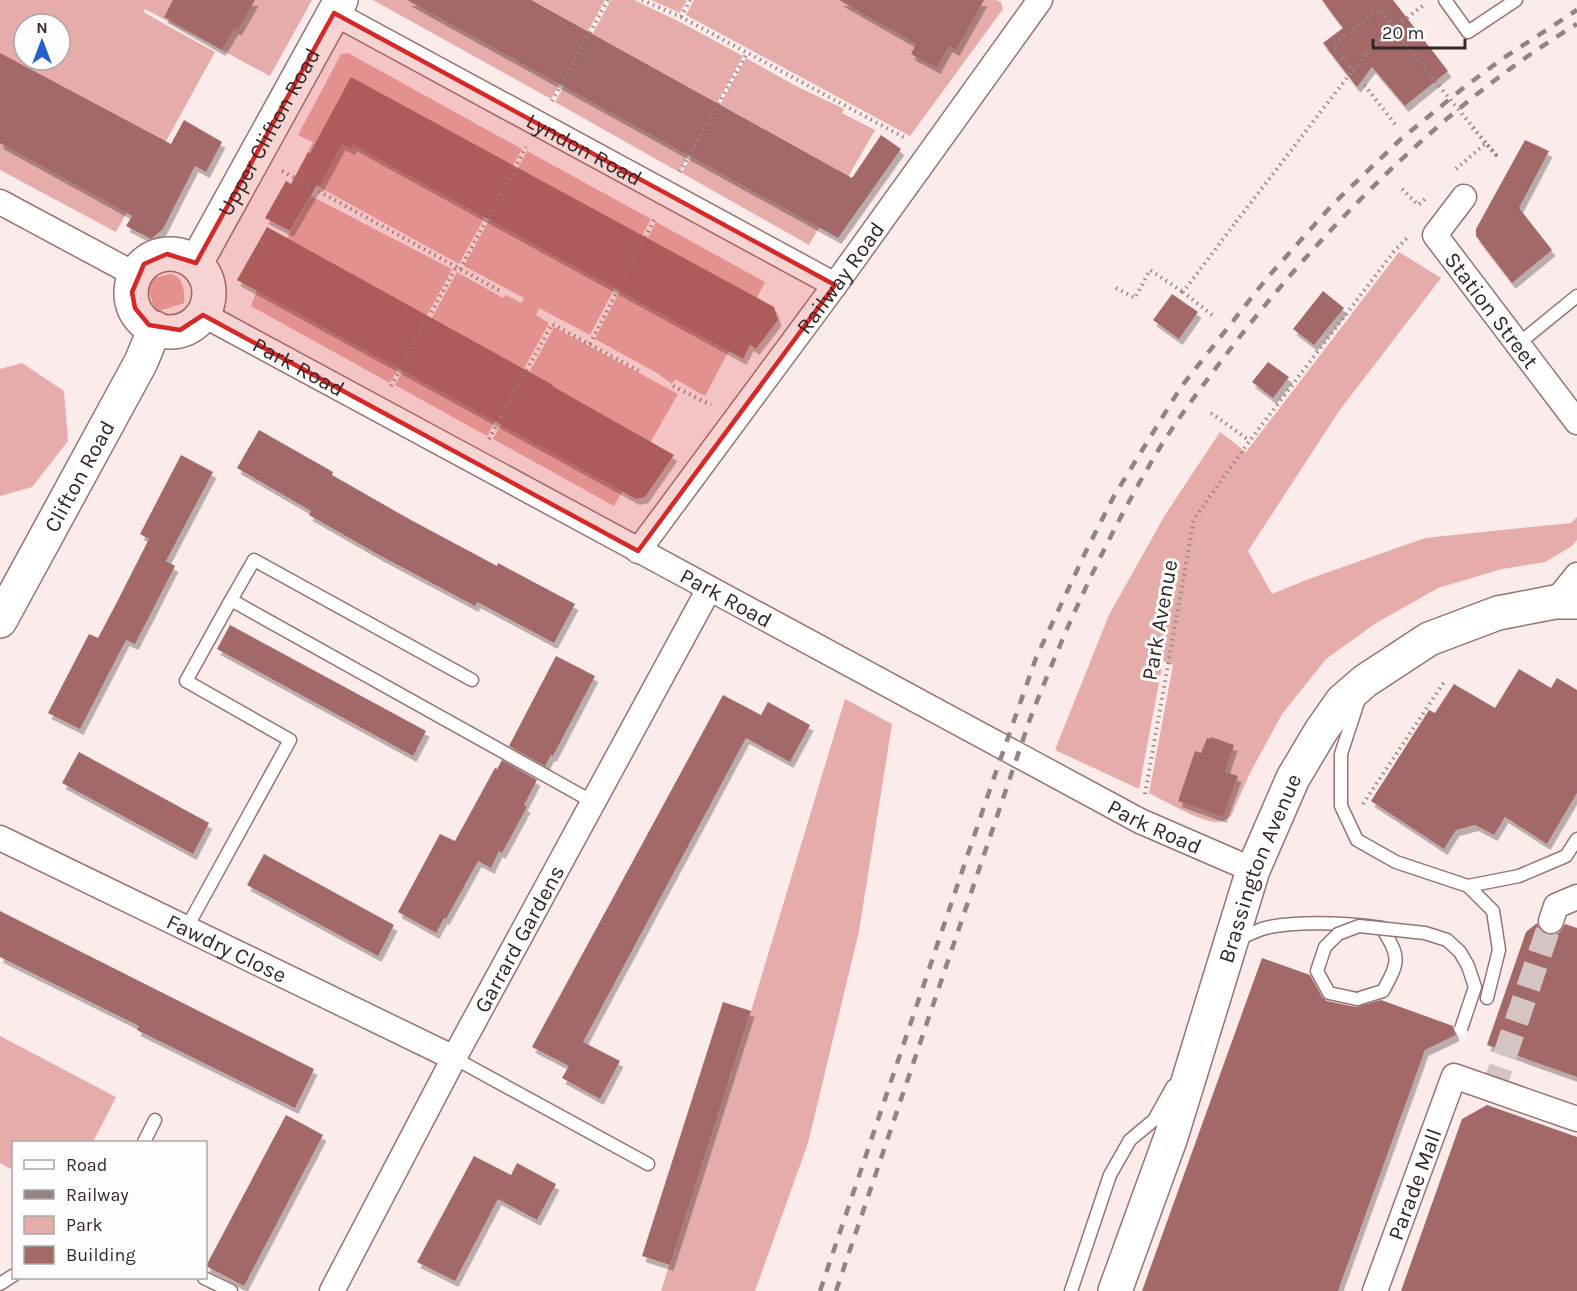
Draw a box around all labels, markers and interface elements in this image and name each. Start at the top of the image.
north arrow [12,12,72,72]
scale bar [1373,12,1464,50]
text: N [36,18,48,37]
text: 20 m [1382,22,1424,44]
street label: Upper Clifton Road [213,44,326,221]
street label: Lyndon Road [522,108,646,192]
street label: Railway Road [791,217,890,339]
street label: Station Street [1439,247,1544,374]
street label: Park Road [248,332,349,403]
street label: Clifton Road [39,416,121,537]
street label: Park Avenue [1137,558,1183,683]
street label: Park Road [675,563,776,634]
street label: Brassington Avenue [1213,770,1307,966]
street label: Park Road [1103,794,1205,860]
street label: Garrard Gardens [469,861,570,1017]
street label: Fawdry Close [162,909,291,989]
street label: Parade Mall [1383,1125,1448,1244]
legend [12,1141,207,1279]
text: Road [66,1154,107,1176]
text: Railway [66,1184,129,1206]
text: Park [66,1214,103,1236]
text: Building [66,1244,136,1266]

